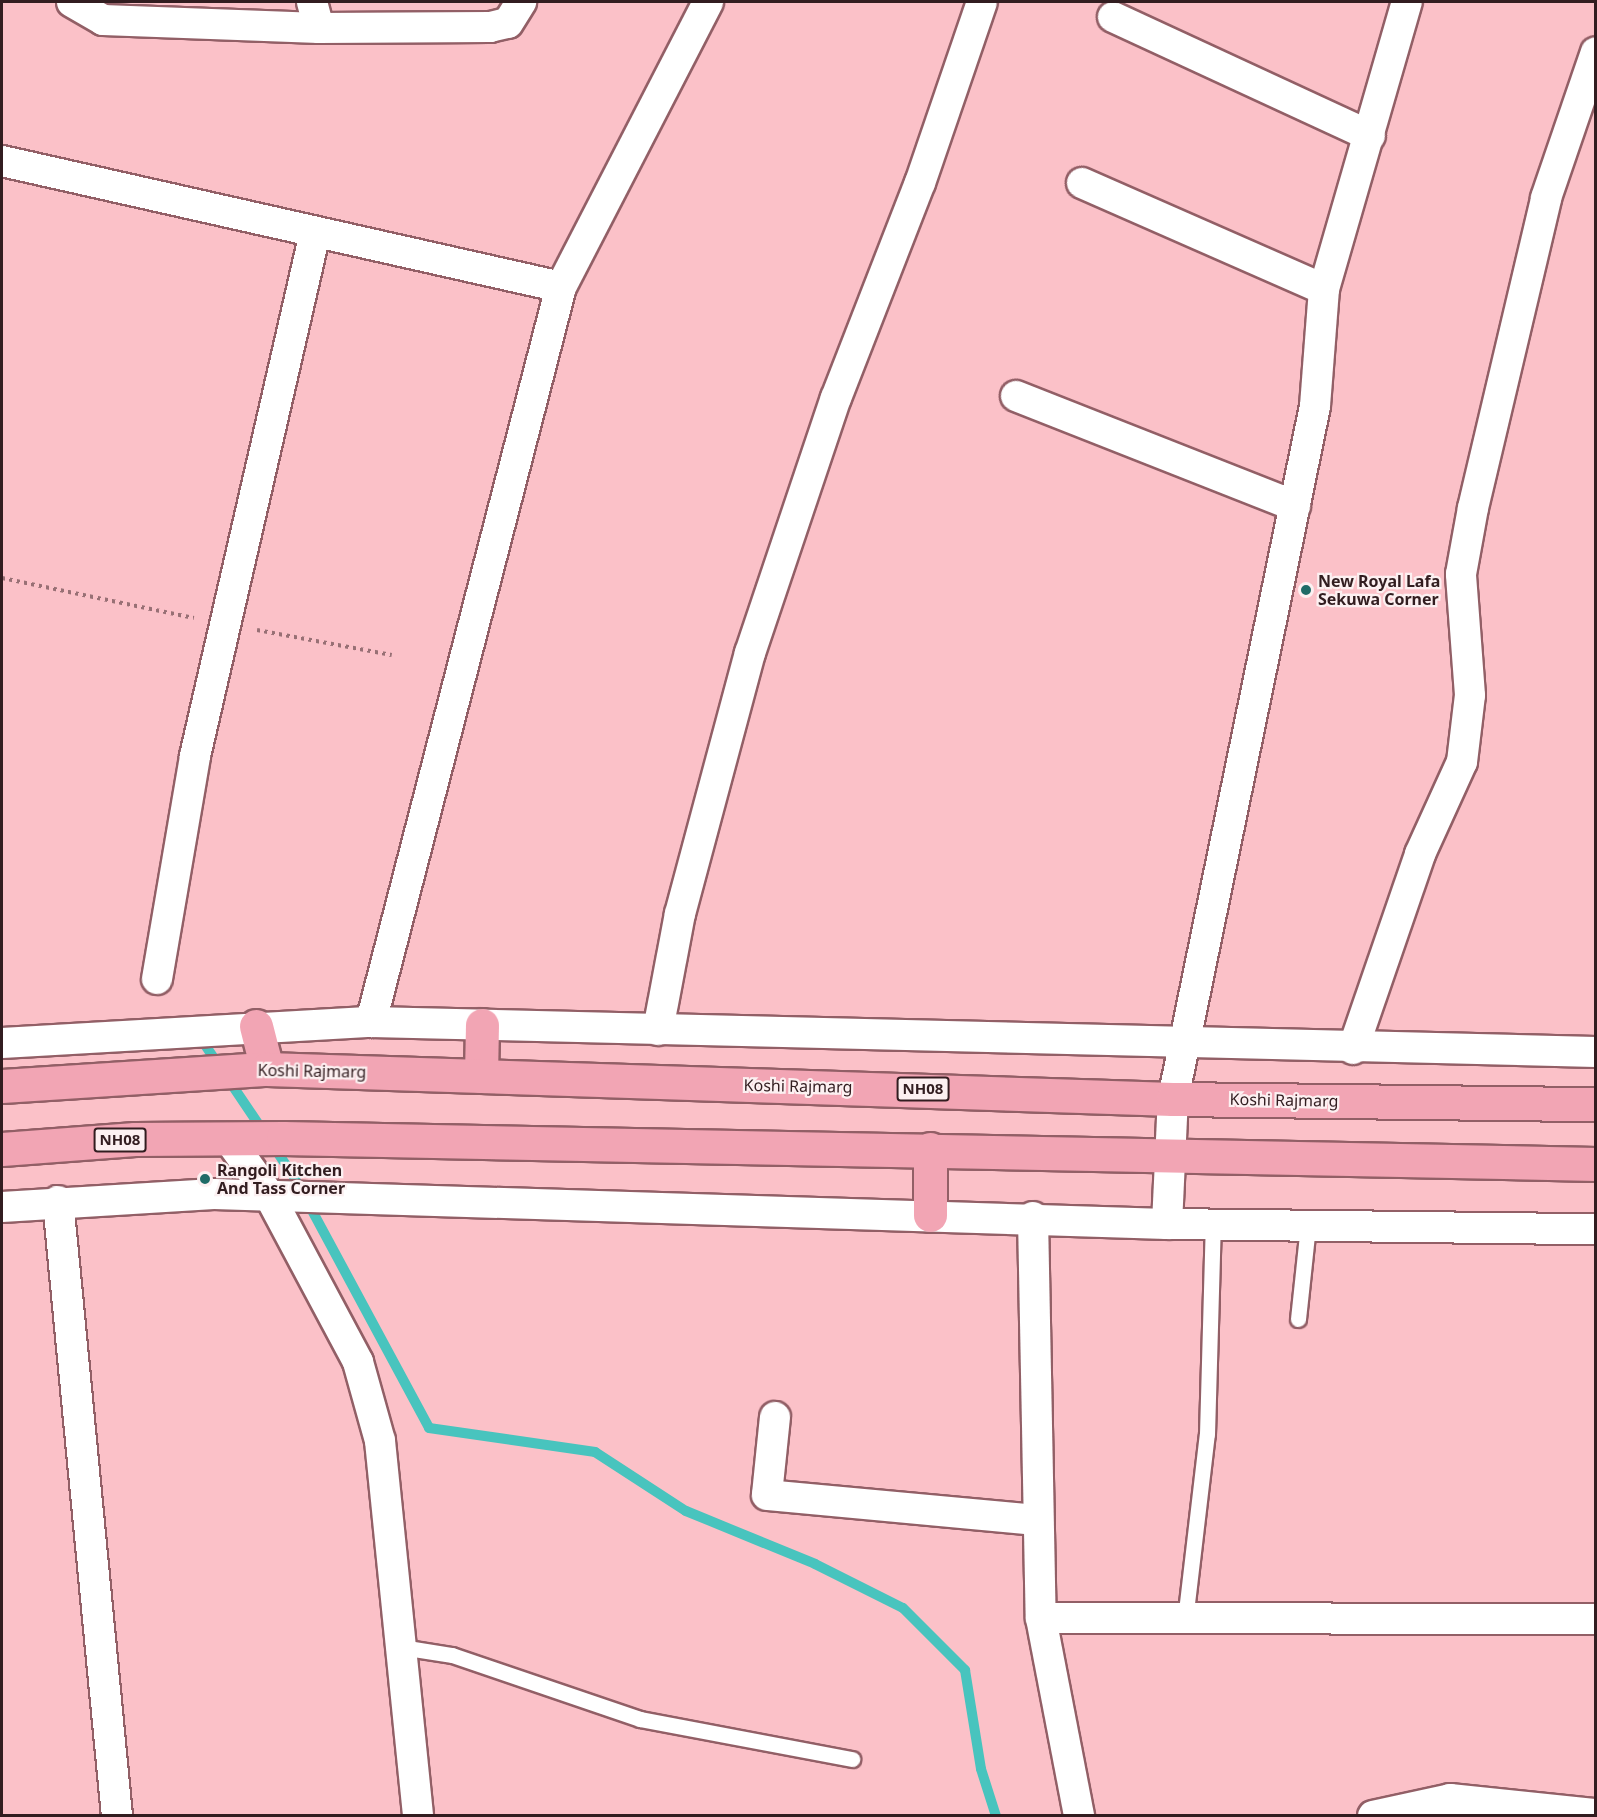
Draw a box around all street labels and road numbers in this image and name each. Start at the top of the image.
street label: Koshi Rajmarg [257,1060,367,1082]
street label: Koshi Rajmarg [743,1075,853,1097]
road number: NH08 [896,1077,950,1101]
street label: Koshi Rajmarg [1229,1089,1339,1111]
road number: NH08 [93,1128,147,1152]

